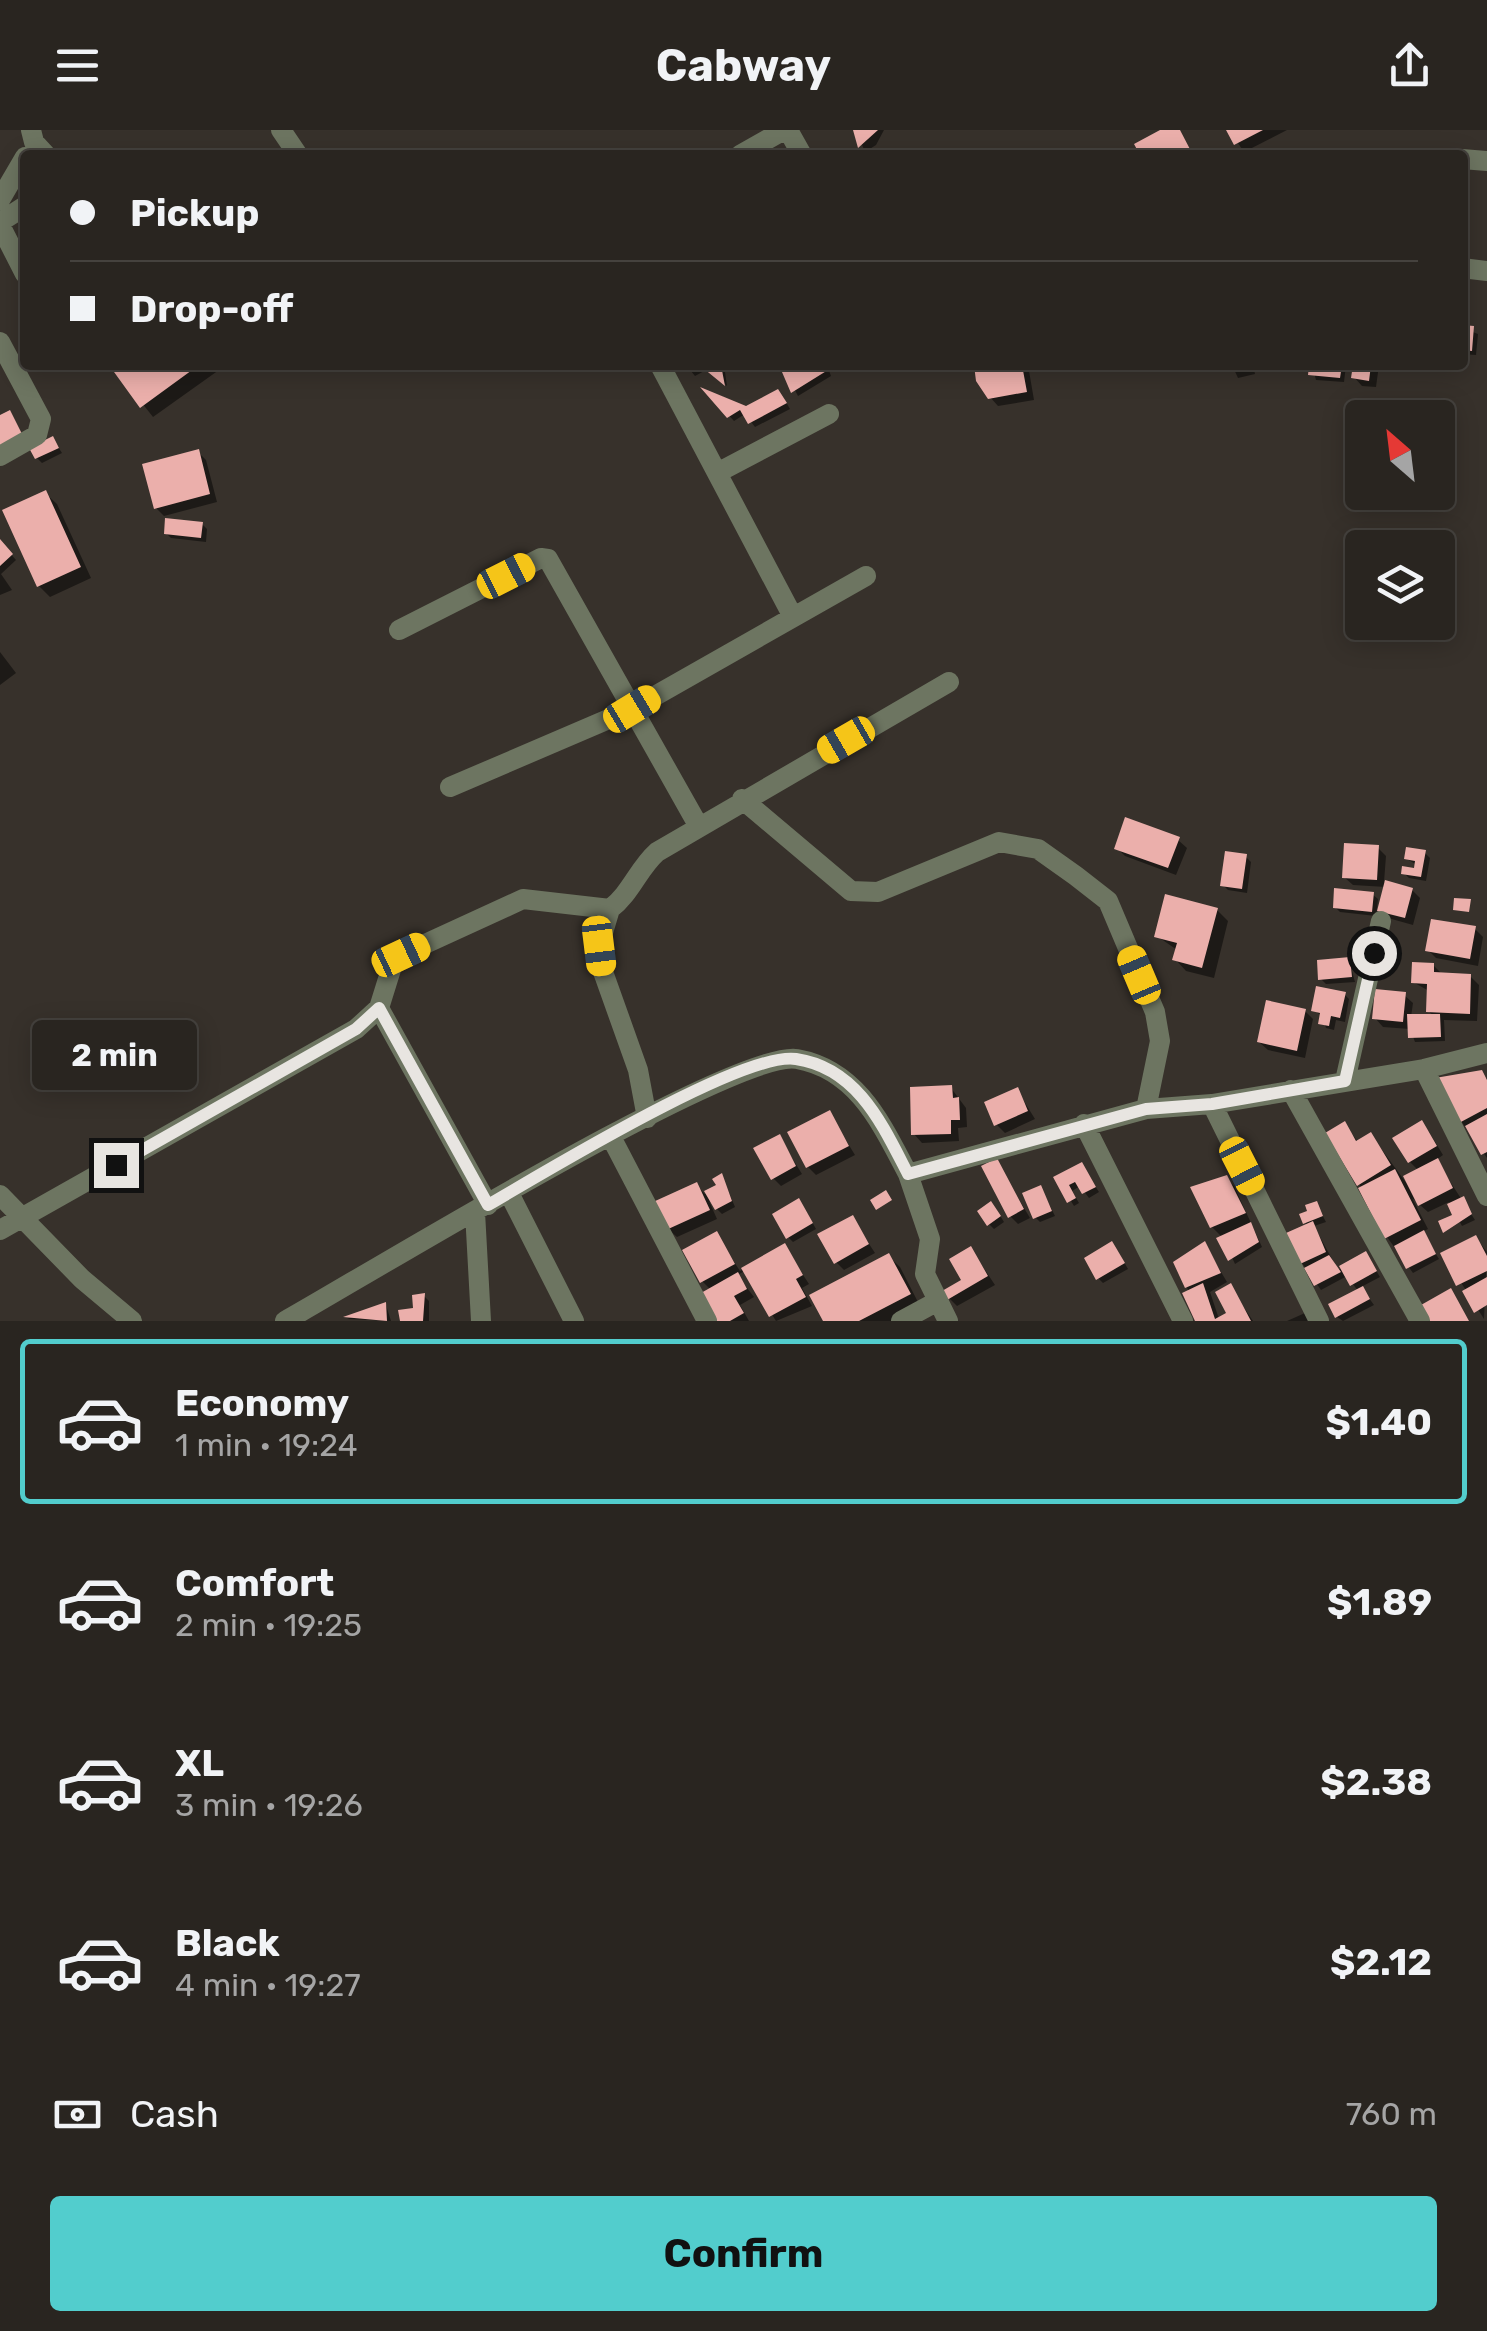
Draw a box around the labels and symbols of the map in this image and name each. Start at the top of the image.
north arrow [1345,400,1455,510]
car [472,549,540,603]
car [599,681,665,737]
car [813,712,879,768]
car [580,914,618,978]
car [367,929,435,981]
route start [1352,931,1397,976]
car [1113,942,1165,1008]
callout: 2 min [34,1020,198,1090]
car [1215,1132,1269,1200]
route end [94,1143,139,1188]

